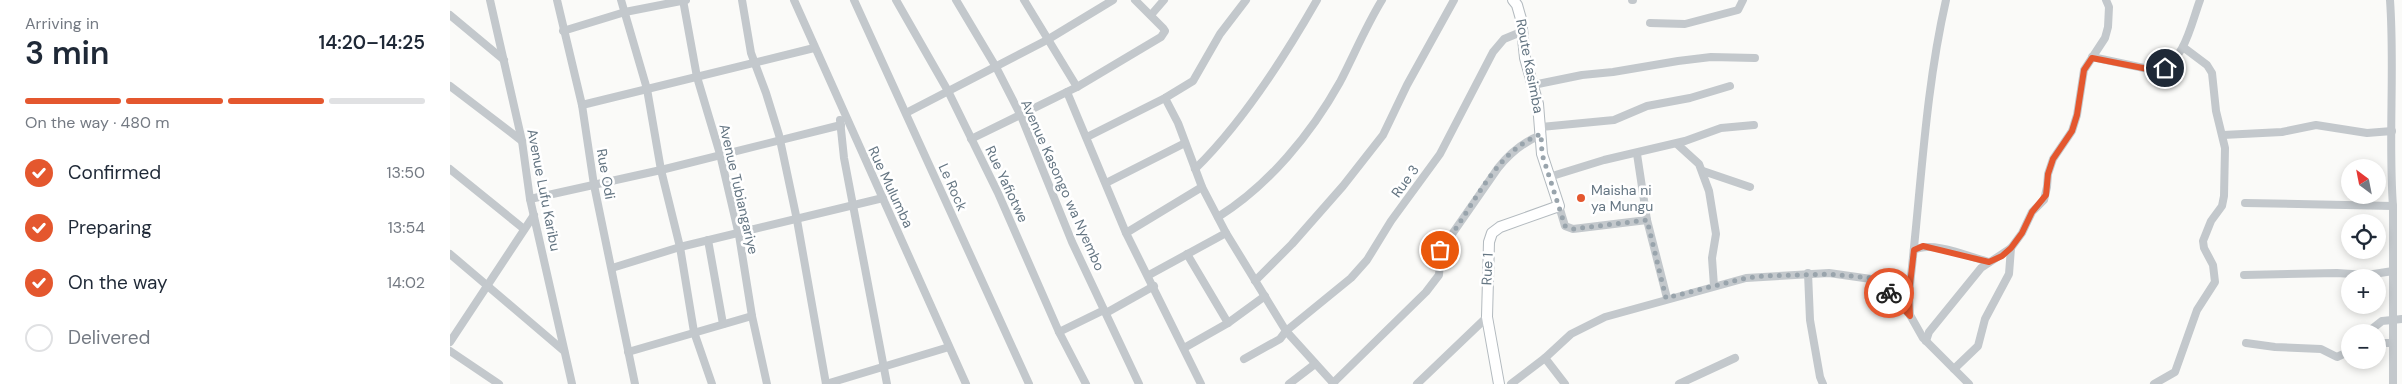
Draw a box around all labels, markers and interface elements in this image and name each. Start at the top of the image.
text: Arriving in [25,13,99,34]
street label: Route Kasimba [1512,17,1548,115]
text: 14:20–14:25 [319,30,425,55]
text: 3 min [25,32,109,74]
pin [2144,47,2186,89]
icon: home [2151,54,2179,82]
street label: Avenue Kasongo wa Nyembo [1017,96,1109,274]
text: On the way · 480 m [25,112,170,133]
street label: Avenue Tubiangariye [715,122,763,256]
street label: Avenue Lufu Karibu [523,127,565,253]
street label: Rue Mulumba [864,143,918,231]
street label: Rue Yafiotwe [981,143,1033,225]
street label: Rue Odi [593,147,619,201]
icon: check [25,159,53,187]
north arrow [2341,159,2386,204]
map controls [2341,159,2386,369]
text: Confirmed [68,160,161,185]
street label: Le Rock [935,160,971,214]
street label: Rue 3 [1387,161,1423,201]
text: 13:50 [387,162,425,183]
place label: Maisha ni ya Mungu [1591,181,1653,215]
marker: Maisha ni ya Mungu [1575,192,1587,204]
icon: check [25,214,53,242]
button: locate [2341,214,2386,259]
text: Preparing [68,215,152,240]
text: 13:54 [388,217,425,238]
pin [1419,229,1461,271]
icon: bag [1426,236,1454,264]
street label: Rue 1 [1477,252,1497,286]
courier [1864,268,1914,318]
icon: check [25,269,53,297]
button: + [2341,269,2386,314]
text: On the way [68,270,168,295]
text: 14:02 [387,272,425,293]
icon: bike [1875,279,1903,307]
button: − [2341,324,2386,369]
text: Delivered [68,325,150,350]

